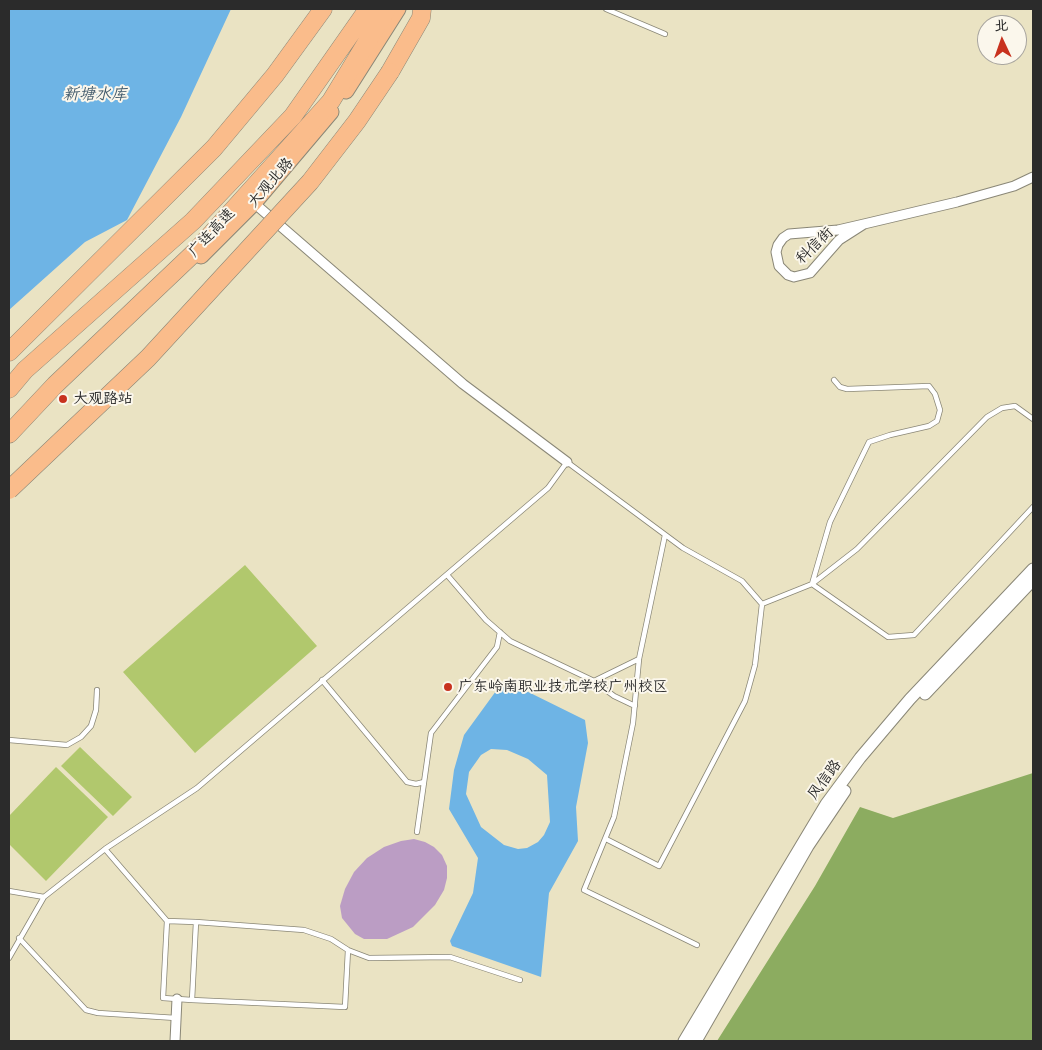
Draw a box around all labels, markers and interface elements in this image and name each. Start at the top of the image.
north arrow [977,15,1027,65]
text: 北 [994,17,1009,34]
water label: 新塘水库 [63,85,127,105]
street label: 大观北路 [245,154,297,212]
street label: 广连高速 [185,205,239,261]
street label: 科信街 [793,224,837,268]
place label: 大观路站 [73,390,133,408]
marker: 大观路站 [57,393,69,405]
place label: 广东岭南职业技术学校广州校区 [458,678,668,696]
marker: 广东岭南职业技术学校广州校区 [442,681,454,693]
street label: 风信路 [804,757,846,803]

